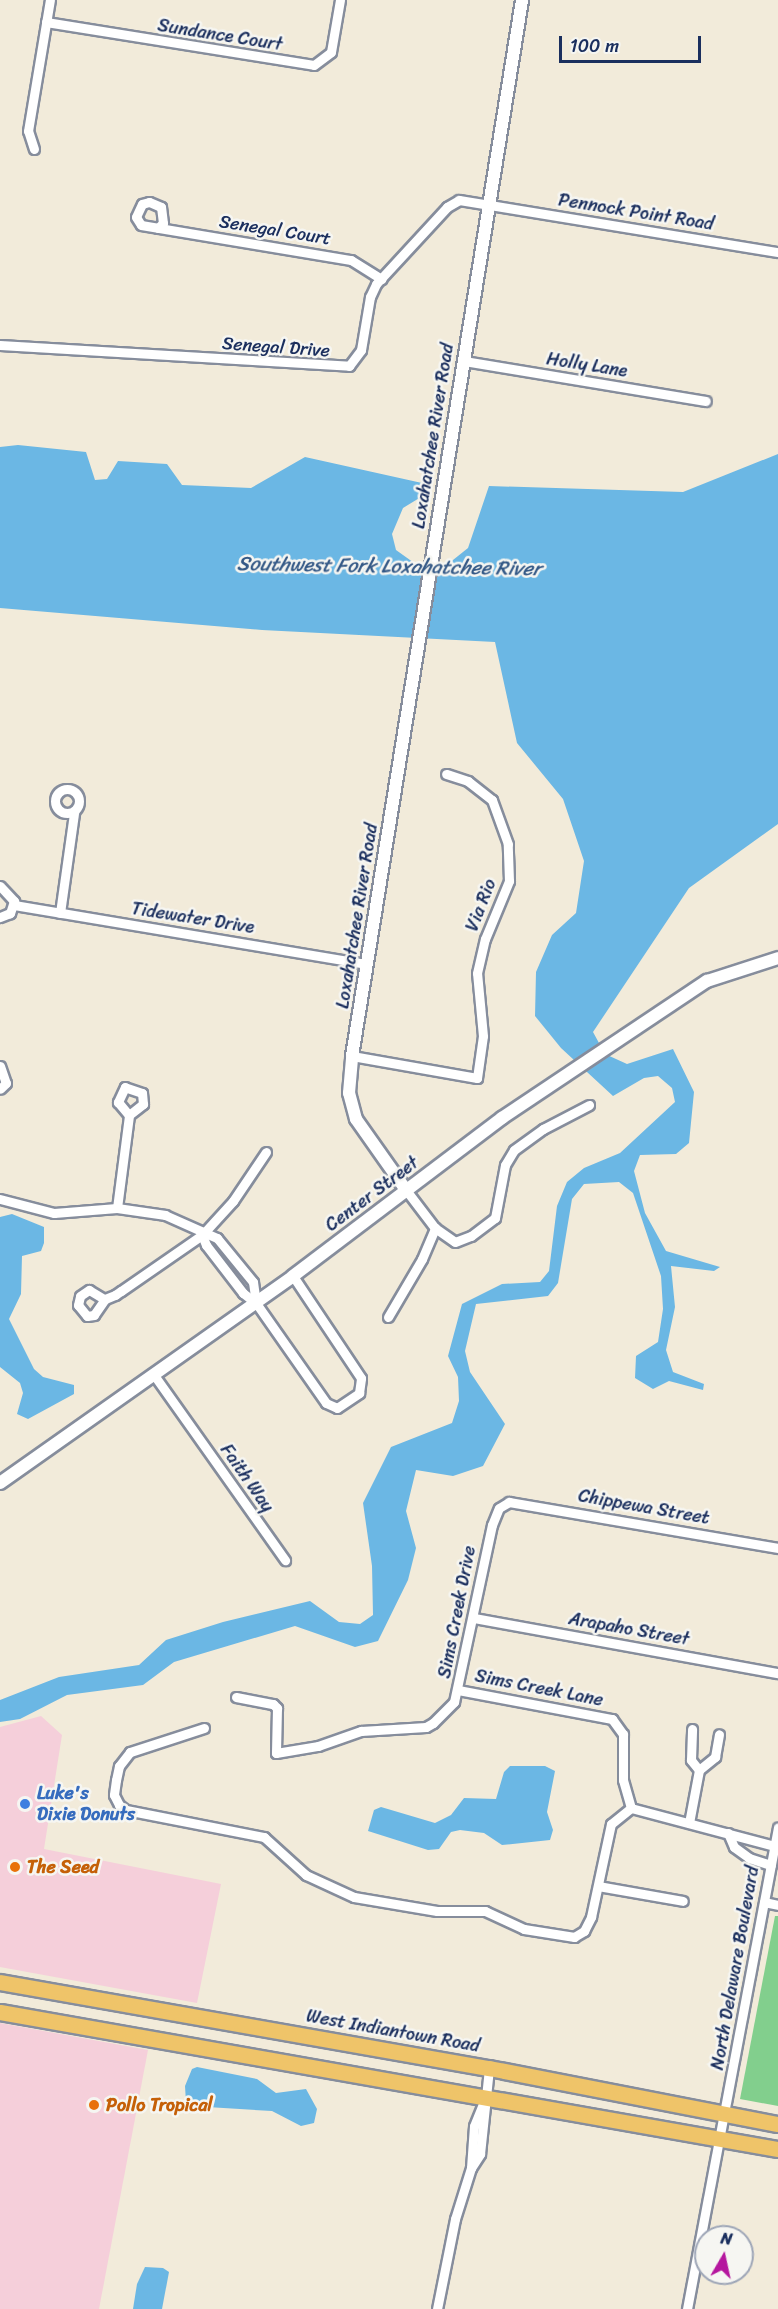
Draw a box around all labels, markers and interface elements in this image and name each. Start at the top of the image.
street label: Sundance Court [156,14,284,56]
scale bar [562,24,704,62]
text: 100 m [570,30,619,62]
street label: Pennock Point Road [556,189,716,235]
street label: Senegal Court [218,211,332,249]
street label: Senegal Drive [221,332,331,362]
street label: Loxahatchee River Road [408,342,458,530]
street label: Holly Lane [545,348,629,382]
water label: Southwest Fork Loxahatchee River [237,551,541,581]
street label: Loxahatchee River Road [332,822,382,1010]
street label: Via Rio [461,876,501,934]
street label: Tidewater Drive [130,898,256,938]
street label: Center Street [321,1152,423,1236]
street label: Faith Way [216,1440,278,1516]
street label: Chippewa Street [577,1485,711,1529]
street label: Sims Creek Drive [434,1544,480,1680]
street label: Arapaho Street [567,1608,691,1650]
street label: Sims Creek Lane [473,1665,605,1711]
place label: Luke's Dixie Donuts [37,1783,135,1826]
marker: Luke's Dixie Donuts [18,1797,32,1811]
place label: The Seed [27,1856,100,1878]
marker: The Seed [8,1860,22,1874]
street label: North Delaware Boulevard [706,1865,764,2071]
street label: West Indiantown Road [304,2005,482,2057]
place label: Pollo Tropical [106,2094,213,2116]
marker: Pollo Tropical [87,2098,101,2112]
text: N [719,2224,734,2254]
north arrow [694,2225,754,2285]

